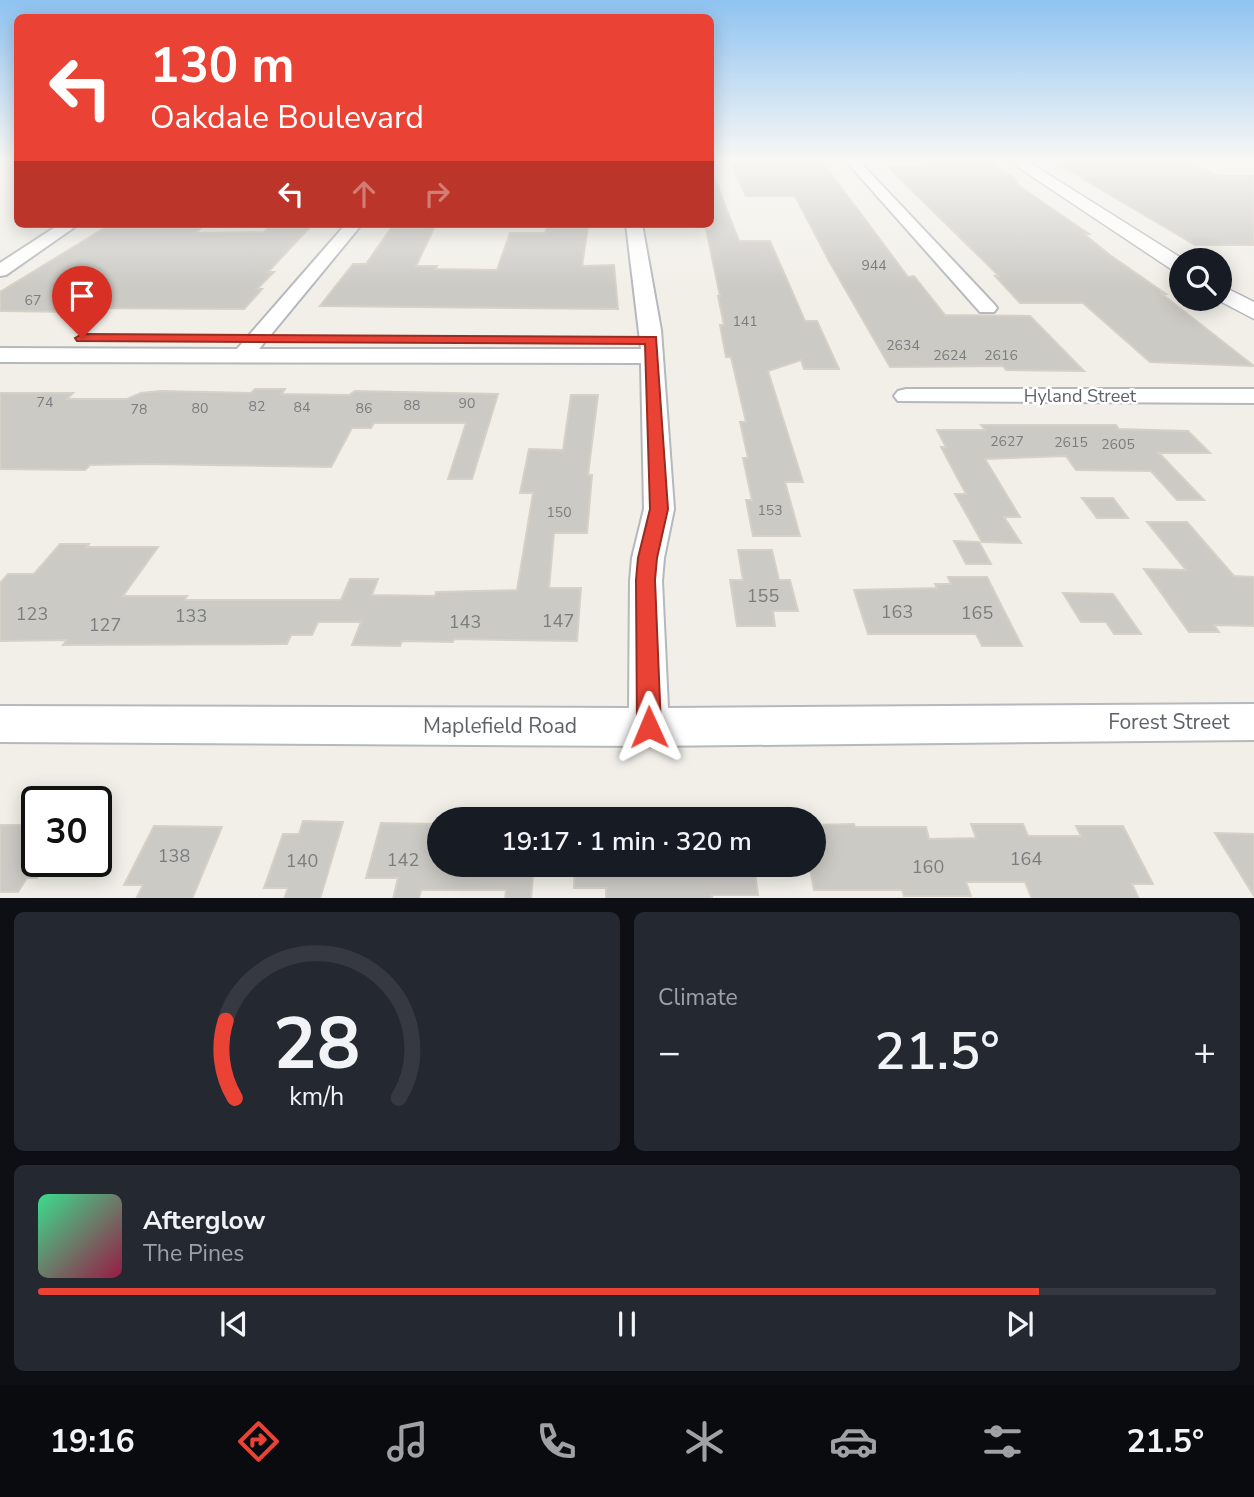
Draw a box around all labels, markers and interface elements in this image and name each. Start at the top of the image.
text: 130 m [150,32,294,99]
icon: left [35,42,126,133]
text: Oakdale Boulevard [150,96,424,139]
icon: left [272,175,310,213]
icon: ahead [345,175,383,213]
icon: right [418,175,456,213]
map controls [1169,248,1232,311]
button: search [1169,248,1232,311]
house number: 944 [861,256,887,275]
pin [52,266,112,338]
icon: arrive [63,277,101,315]
house number: 67 [25,291,41,310]
house number: 141 [732,312,758,331]
house number: 2634 [886,336,920,355]
house number: 2624 [933,346,967,365]
house number: 2616 [984,346,1018,365]
street label: Hyland Street [1024,384,1137,408]
house number: 74 [37,393,53,412]
house number: 90 [459,394,475,413]
house number: 88 [404,396,420,415]
house number: 82 [249,397,265,416]
house number: 84 [294,398,310,417]
house number: 80 [192,399,208,418]
house number: 86 [356,399,372,418]
house number: 78 [131,400,147,419]
house number: 2627 [990,432,1024,451]
house number: 2615 [1054,433,1088,452]
house number: 2605 [1101,435,1135,454]
house number: 153 [757,501,783,520]
house number: 150 [546,503,572,522]
house number: 155 [747,584,779,608]
house number: 163 [881,600,913,624]
house number: 165 [961,601,993,625]
house number: 123 [16,602,48,626]
house number: 133 [175,604,207,628]
house number: 147 [542,609,574,633]
house number: 143 [449,610,481,634]
house number: 127 [89,613,121,637]
position arrow [612,690,686,764]
street label: Forest Street [1108,708,1230,736]
street label: Maplefield Road [423,712,577,740]
speed limit sign: 30 [21,786,112,877]
text: 19:17 · 1 min · 320 m [501,824,752,859]
house number: 138 [158,844,190,868]
house number: 164 [1010,847,1042,871]
house number: 142 [387,848,419,872]
house number: 140 [286,849,318,873]
house number: 160 [912,855,944,879]
text: Climate [658,982,738,1013]
text: 28 [273,994,361,1094]
text: 21.5° [874,1016,1000,1087]
text: − [658,1027,681,1078]
text: + [1193,1027,1216,1078]
text: km/h [289,1079,345,1113]
text: Afterglow [143,1203,266,1238]
text: The Pines [143,1238,244,1269]
icon: previous [215,1305,253,1343]
icon: pause [608,1305,646,1343]
icon: next [1001,1305,1039,1343]
icon: directions [234,1417,283,1466]
icon: music [383,1417,432,1466]
icon: phone [532,1417,581,1466]
icon: climate [680,1417,729,1466]
icon: car [829,1417,878,1466]
icon: filters [978,1417,1027,1466]
text: 19:16 [50,1420,135,1463]
text: 21.5° [1126,1420,1204,1463]

